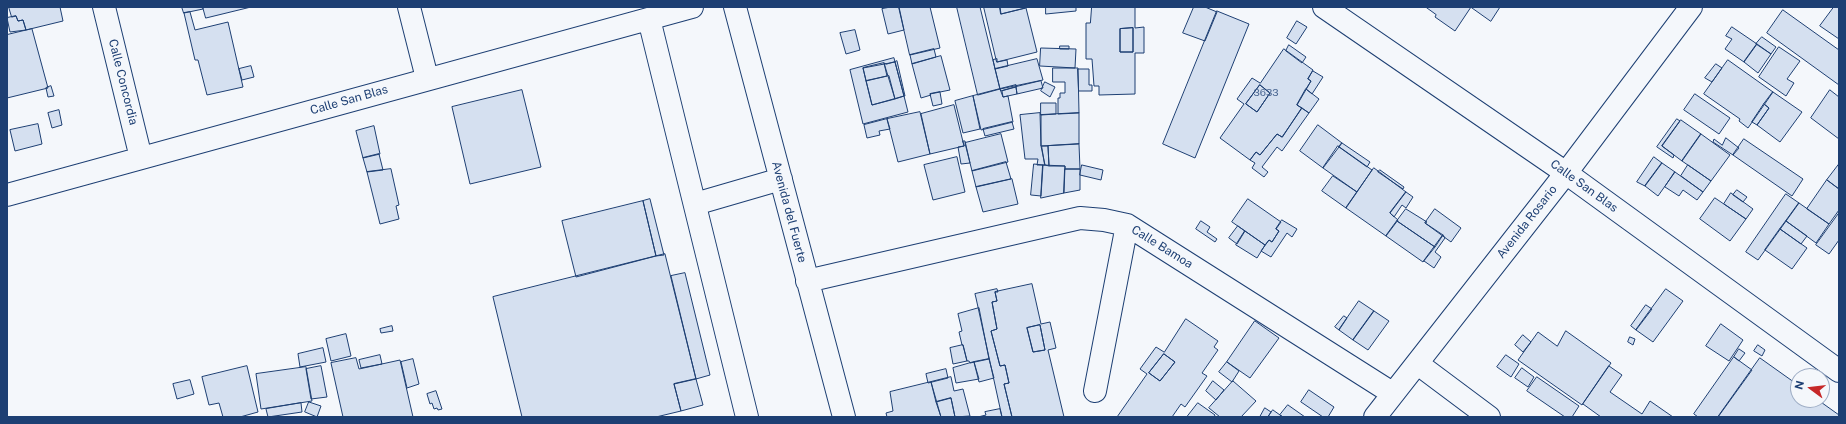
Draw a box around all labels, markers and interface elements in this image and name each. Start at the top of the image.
street label: Calle Concordia [105,38,141,126]
street label: Calle San Blas [309,82,389,118]
house number: 3633 [1254,87,1278,99]
street label: Calle San Blas [1547,157,1621,215]
street label: Avenida del Fuerte [769,160,809,264]
street label: Avenida Rosario [1494,183,1560,261]
street label: Calle Bamoa [1129,222,1195,272]
north arrow [1790,368,1830,408]
text: N [1792,379,1806,391]

